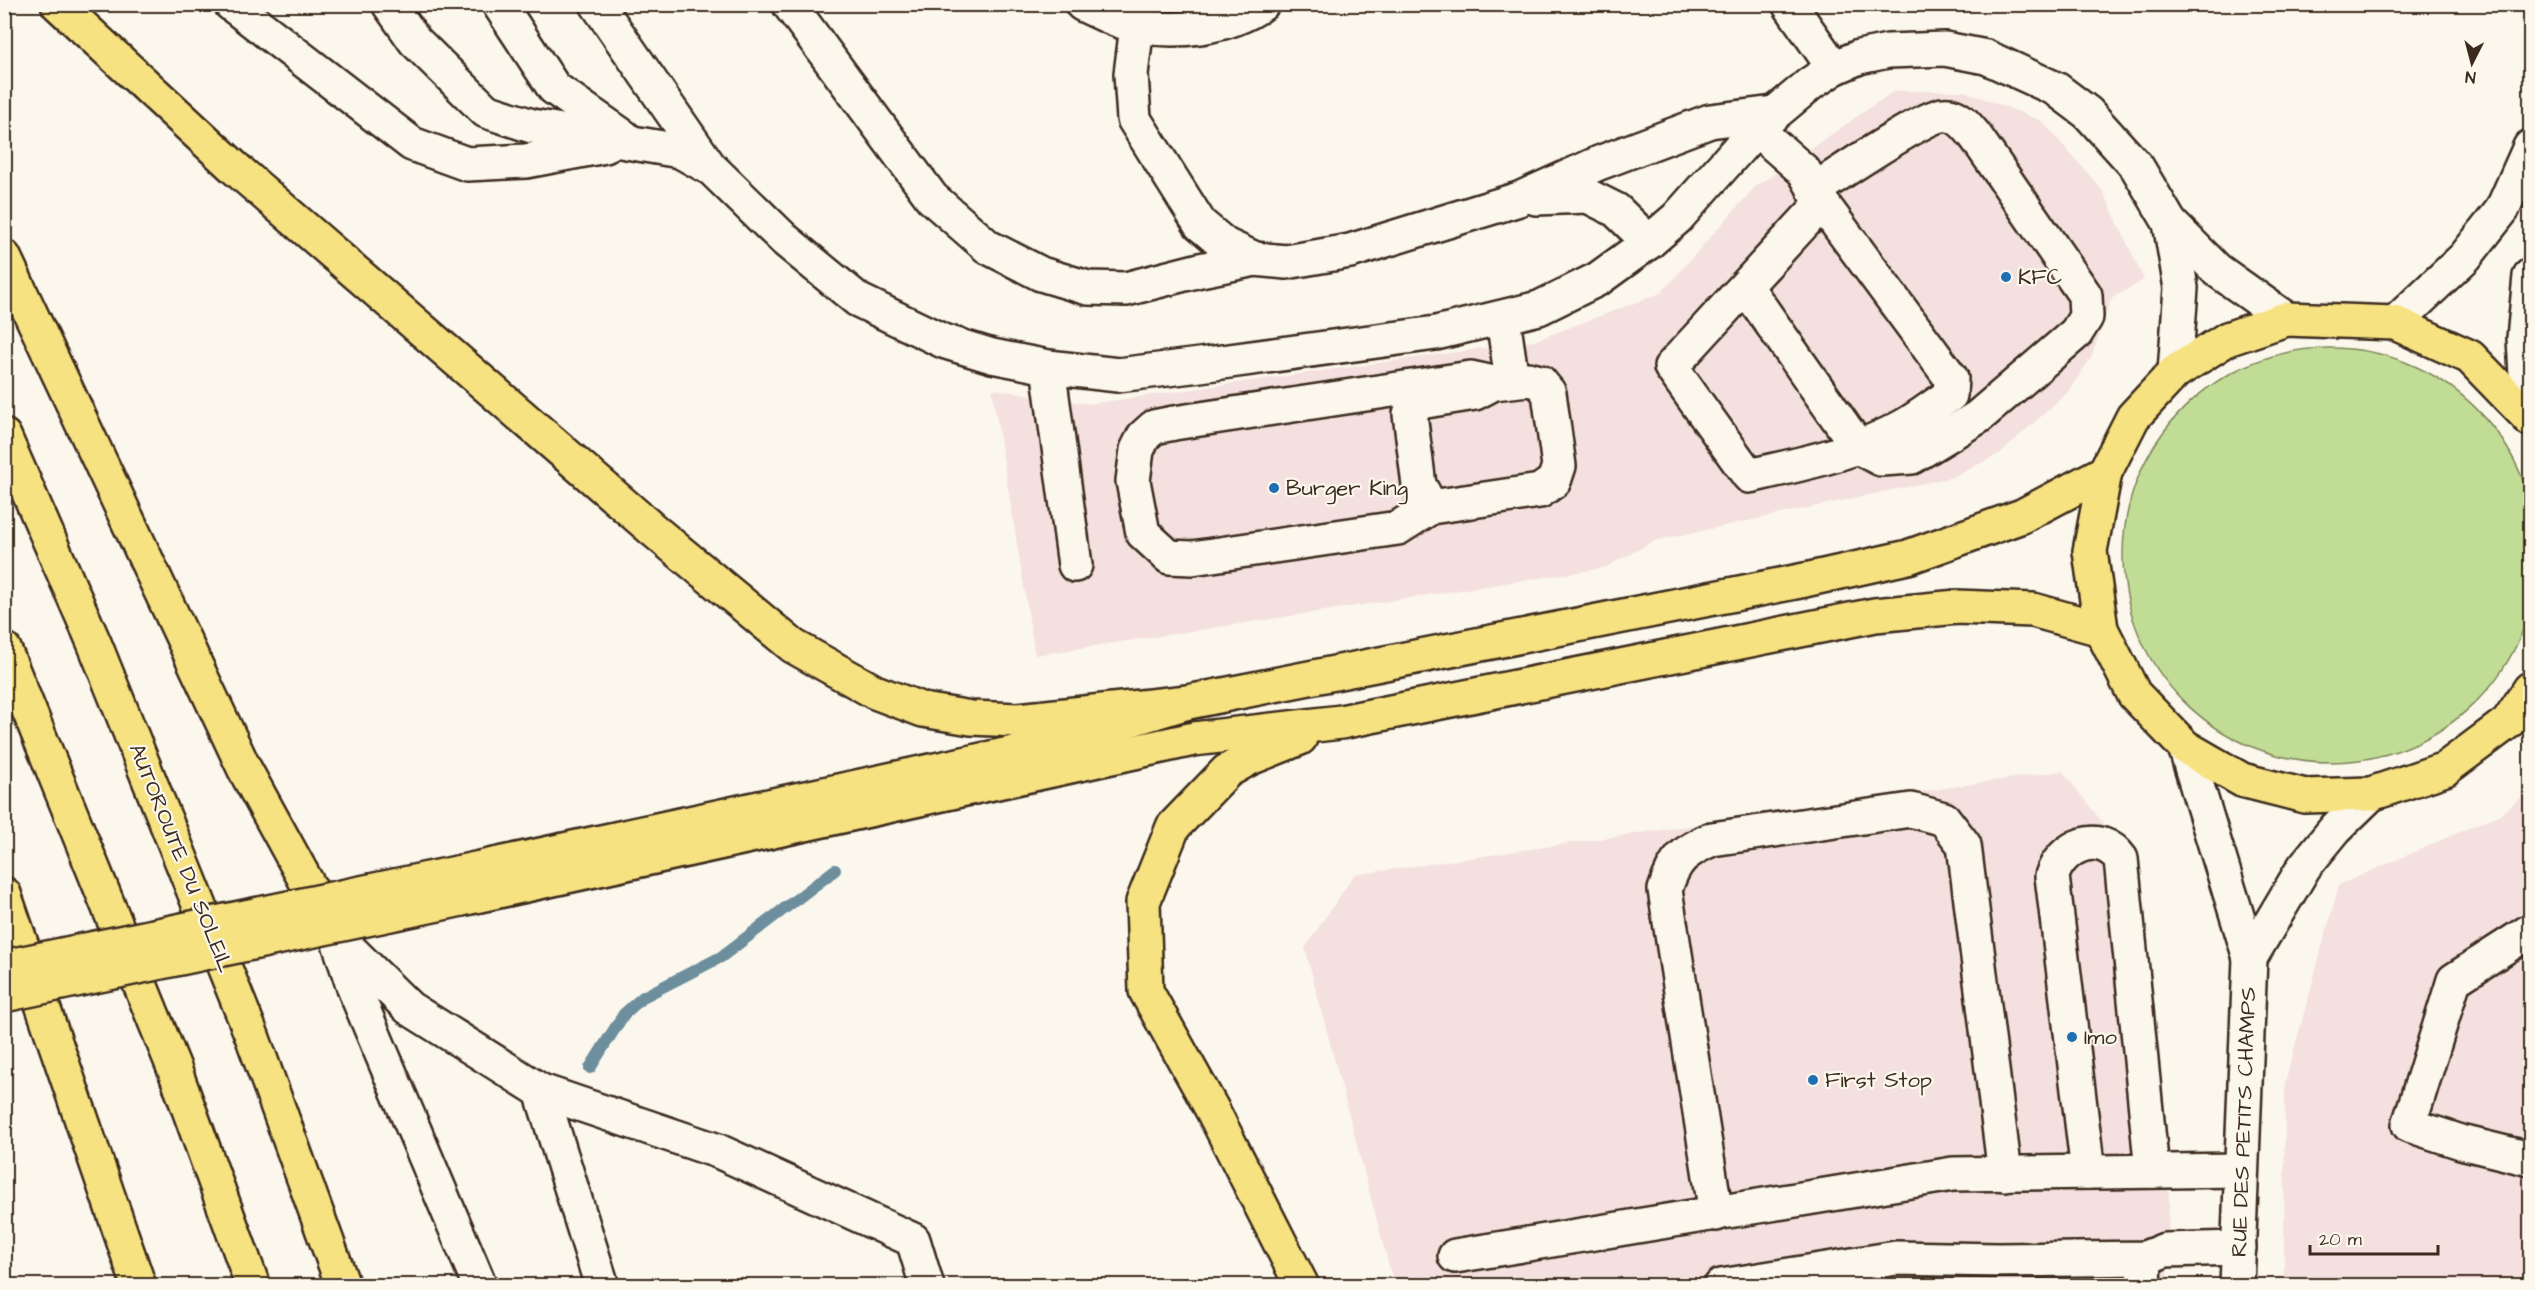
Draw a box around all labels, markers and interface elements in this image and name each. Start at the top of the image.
north arrow [2442,33,2502,93]
text: N [2464,65,2477,88]
place label: KFC [2018,262,2063,293]
marker: KFC [1999,270,2013,284]
place label: Burger King [1286,473,1408,505]
marker: Burger King [1267,481,1281,495]
street label: AUTOROUTE DU SOLEIL [121,739,241,977]
street label: RUE DES PETITS CHAMPS [2224,986,2264,1258]
place label: Imo [2084,1022,2117,1053]
marker: Imo [2065,1030,2079,1044]
place label: First Stop [1825,1065,1932,1096]
marker: First Stop [1806,1073,1820,1087]
scale bar [2310,1218,2438,1256]
text: 20 m [2319,1227,2362,1252]

